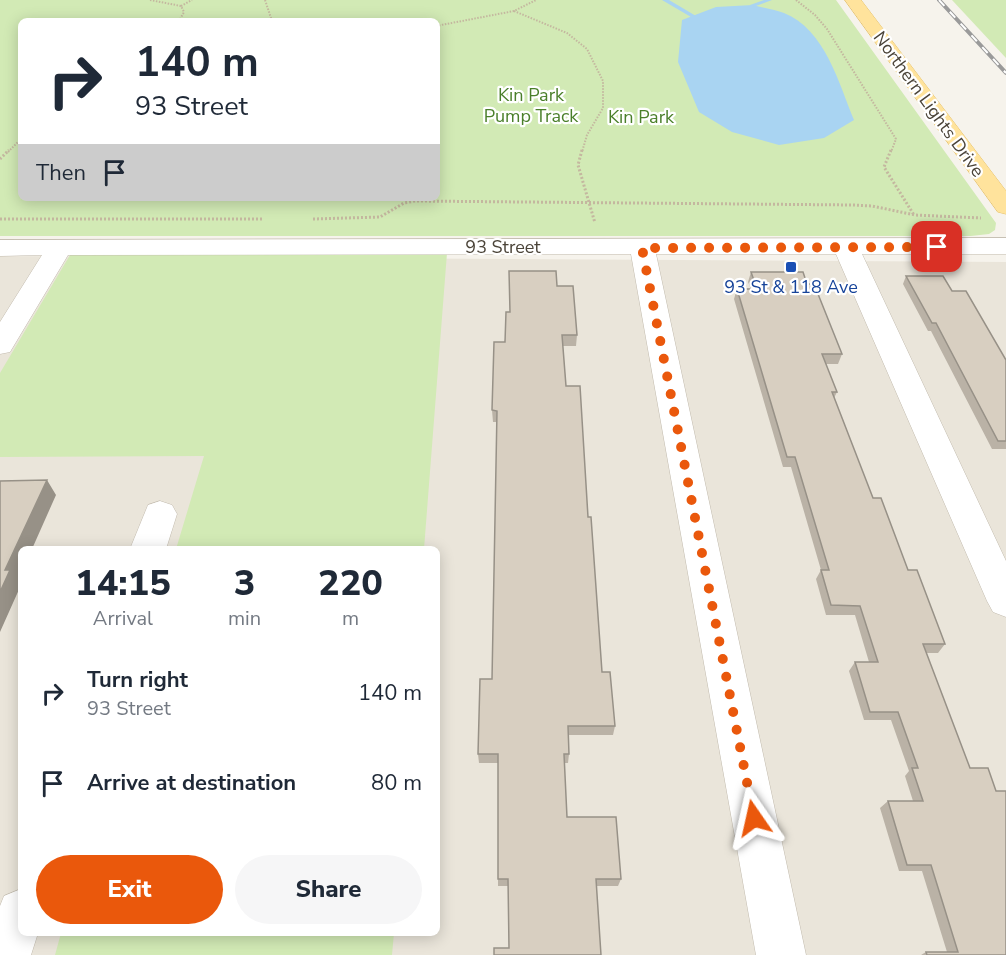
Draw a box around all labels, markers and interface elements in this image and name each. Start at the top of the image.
street label: Northern Lights Drive [868,26,990,182]
text: 140 m [135,34,259,91]
icon: right [36,42,114,120]
park label: Kin Park Pump Track [484,83,579,128]
text: 93 Street [135,88,248,125]
park label: Kin Park [608,105,675,129]
icon: arrive [98,156,131,189]
text: Then [36,158,86,188]
pin [911,221,962,272]
icon: arrive [920,230,953,263]
street label: 93 Street [465,235,541,259]
marker: 93 St & 118 Ave [784,260,798,274]
place label: 93 St & 118 Ave [724,275,858,299]
text: 14:15 [75,559,171,608]
text: 3 [234,559,255,608]
text: 220 [318,559,383,608]
text: Arrival [93,605,153,632]
text: min [228,605,261,632]
text: m [342,605,359,632]
text: Turn right [87,665,188,695]
icon: right [36,677,69,710]
text: 140 m [358,678,422,708]
text: 93 Street [87,695,171,722]
icon: arrive [36,767,69,800]
text: Arrive at destination [87,768,296,798]
text: 80 m [371,768,422,798]
position arrow [722,786,786,850]
button: Exit [36,855,223,924]
button: Share [235,855,422,924]

